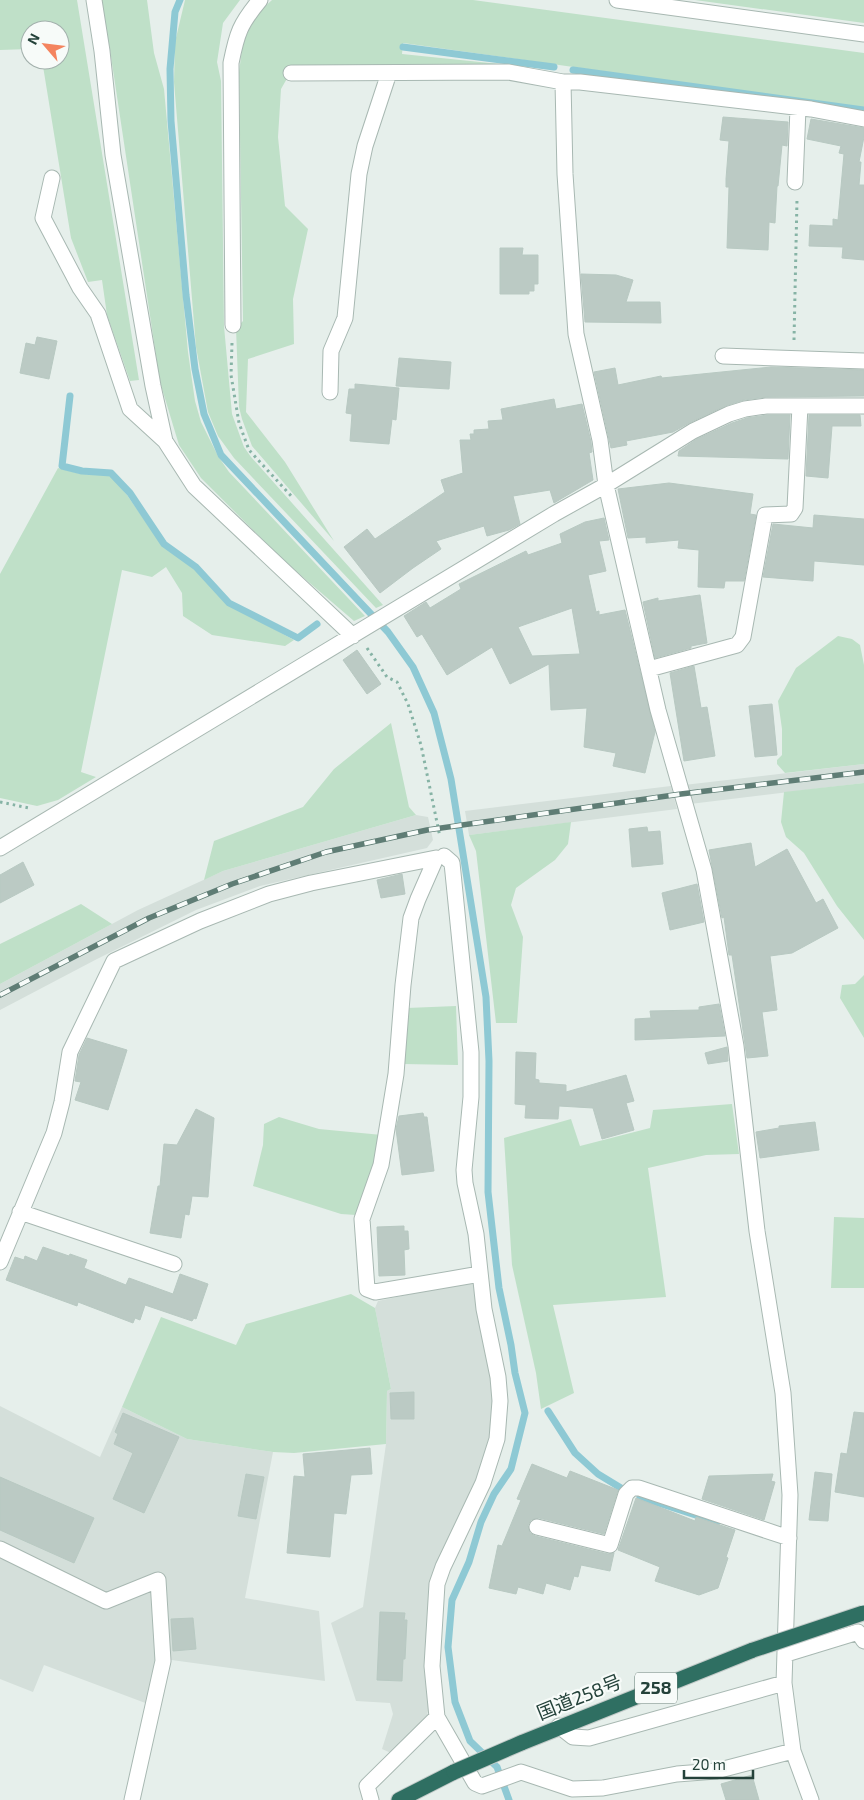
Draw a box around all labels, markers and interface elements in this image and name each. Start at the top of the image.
north arrow [20,20,70,70]
text: N [23,30,43,47]
street label: 国道258号 [533,1669,625,1724]
road number: 258 [635,1672,677,1704]
scale bar [684,1748,753,1780]
text: 20 m [692,1755,726,1773]

